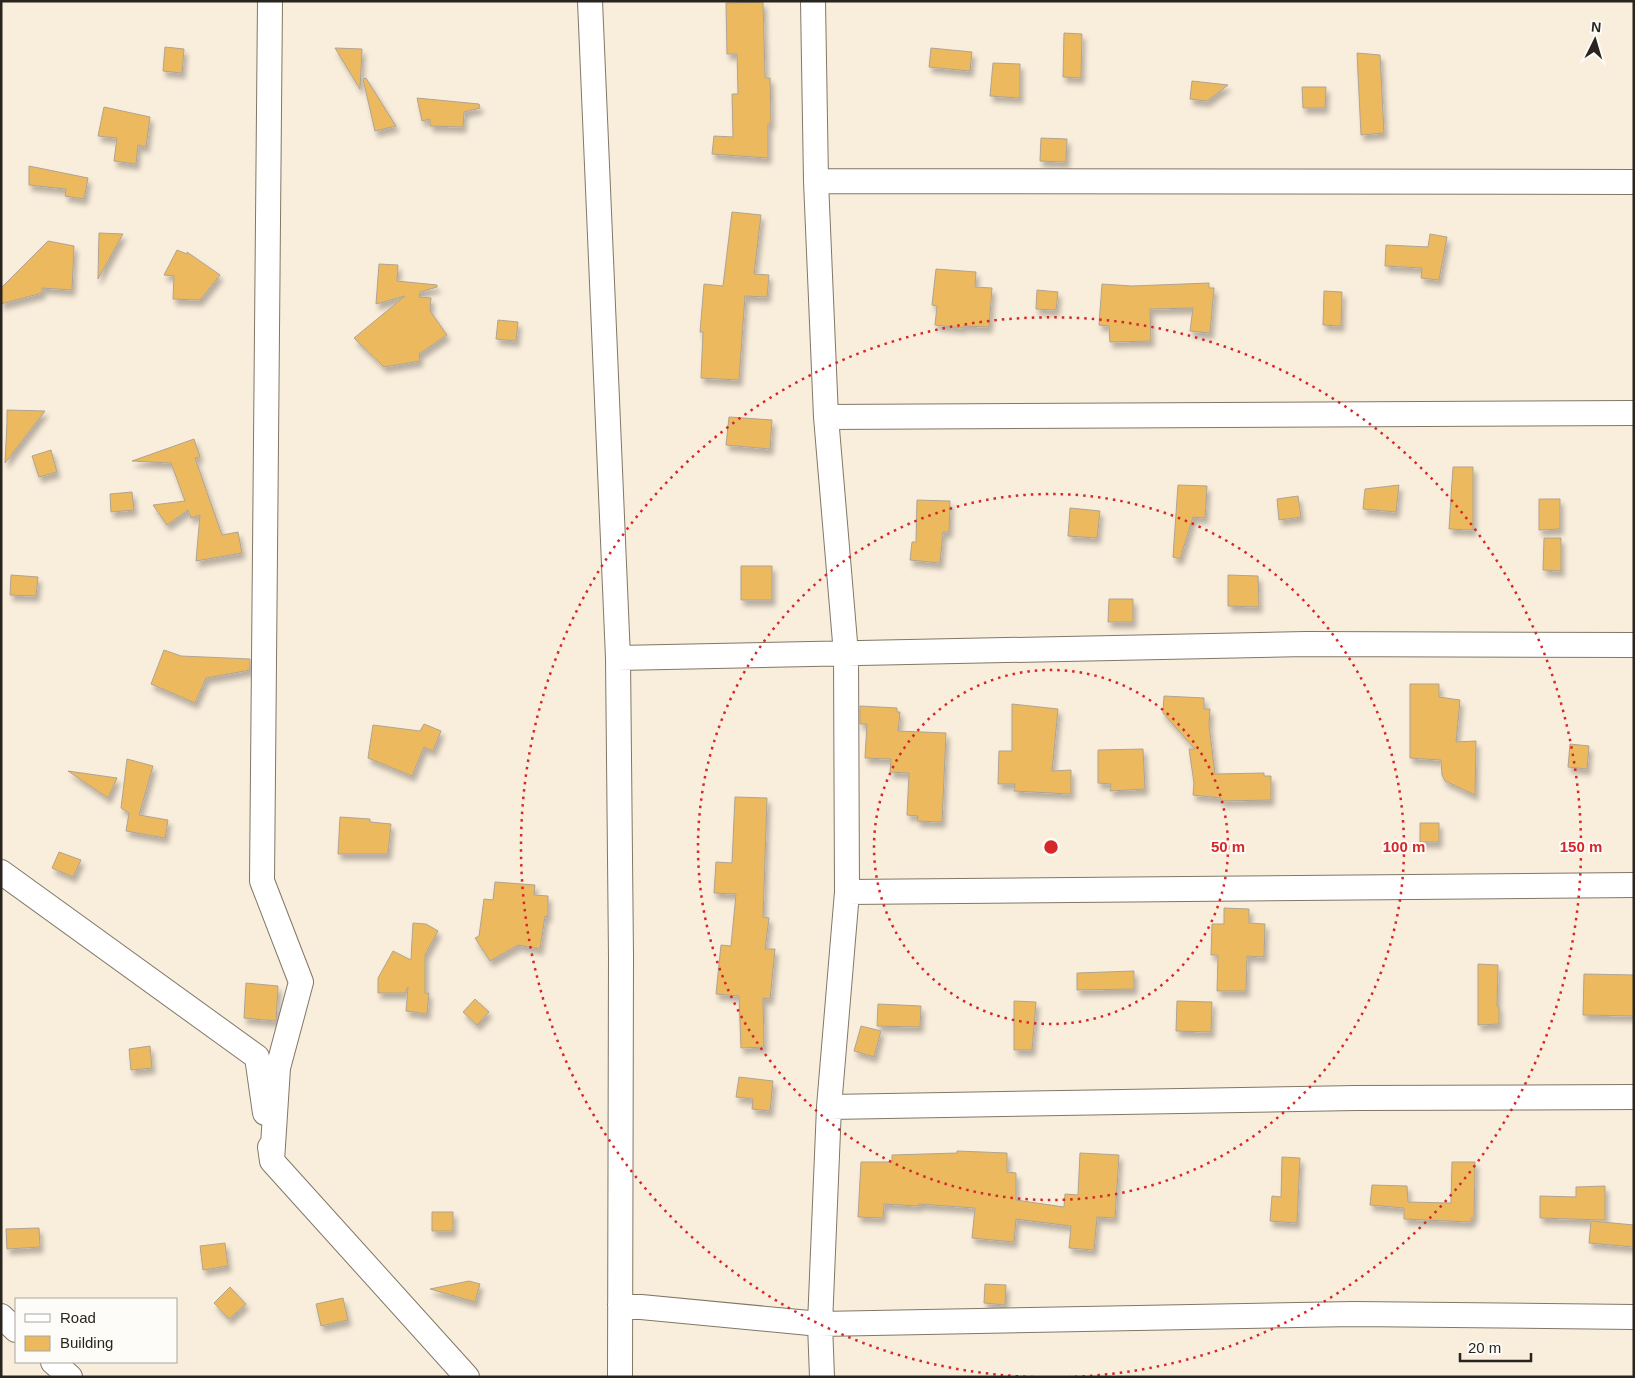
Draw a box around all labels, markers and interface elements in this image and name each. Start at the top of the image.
north arrow [1570,15,1620,65]
text: N [1590,19,1602,35]
centre of rings [1042,838,1060,856]
text: 50 m [1211,838,1245,855]
text: 100 m [1383,838,1425,855]
text: 150 m [1560,838,1602,855]
legend [15,1298,178,1363]
text: Road [60,1309,96,1326]
scale bar [1460,1330,1531,1362]
text: Building [60,1334,113,1351]
text: 20 m [1468,1339,1501,1356]

